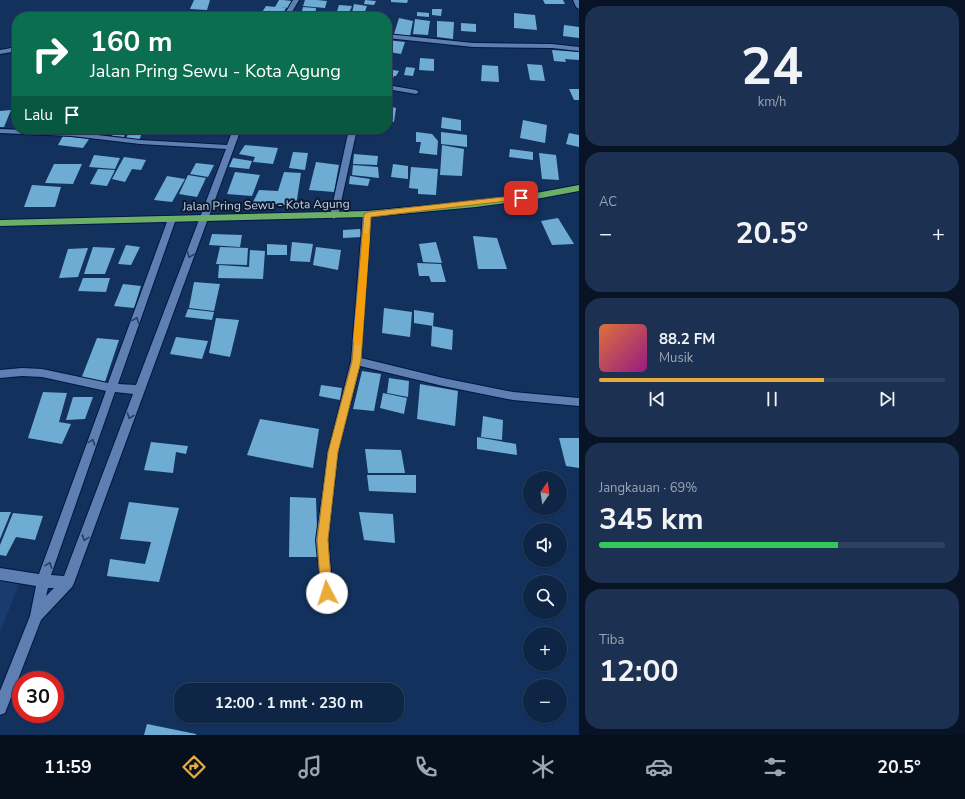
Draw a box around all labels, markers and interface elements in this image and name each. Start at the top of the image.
text: 160 m [90,23,173,61]
icon: right [24,28,76,80]
text: 24 [741,31,803,102]
text: Jalan Pring Sewu - Kota Agung [90,59,341,83]
text: km/h [758,93,786,111]
icon: arrive [61,104,83,126]
text: Lalu [24,105,53,125]
pin [504,181,538,215]
icon: arrive [510,187,532,209]
text: AC [599,193,617,211]
street label: Jalan Pring Sewu - Kota Agung [181,196,350,214]
text: 20.5° [736,213,808,254]
text: − [599,219,612,249]
text: + [932,219,945,249]
one-way arrow [187,251,195,258]
one-way arrow [131,316,140,323]
text: 88.2 FM [659,329,715,349]
text: Musik [659,349,693,367]
icon: previous [646,388,668,410]
icon: pause [761,388,783,410]
icon: next [876,388,898,410]
one-way arrow [127,412,135,419]
one-way arrow [88,439,96,446]
north arrow [523,471,567,515]
map controls [523,471,567,723]
text: Jangkauan · 69% [599,479,697,497]
text: 345 km [599,499,704,540]
button: sound [523,523,567,567]
one-way arrow [81,534,89,541]
one-way arrow [44,561,52,568]
position arrow [306,572,348,614]
button: search [523,575,567,619]
button: + [523,627,567,671]
text: Tiba [599,631,624,649]
text: 12:00 [599,651,678,692]
speed limit sign: 30 [12,671,64,723]
button: − [523,679,567,723]
text: 12:00 · 1 mnt · 230 m [215,693,363,713]
icon: directions [180,753,208,781]
icon: music [296,753,324,781]
icon: phone [412,753,440,781]
icon: climate [529,753,557,781]
icon: car [645,753,673,781]
icon: filters [761,753,789,781]
text: 11:59 [44,755,92,779]
text: 20.5° [877,755,921,779]

